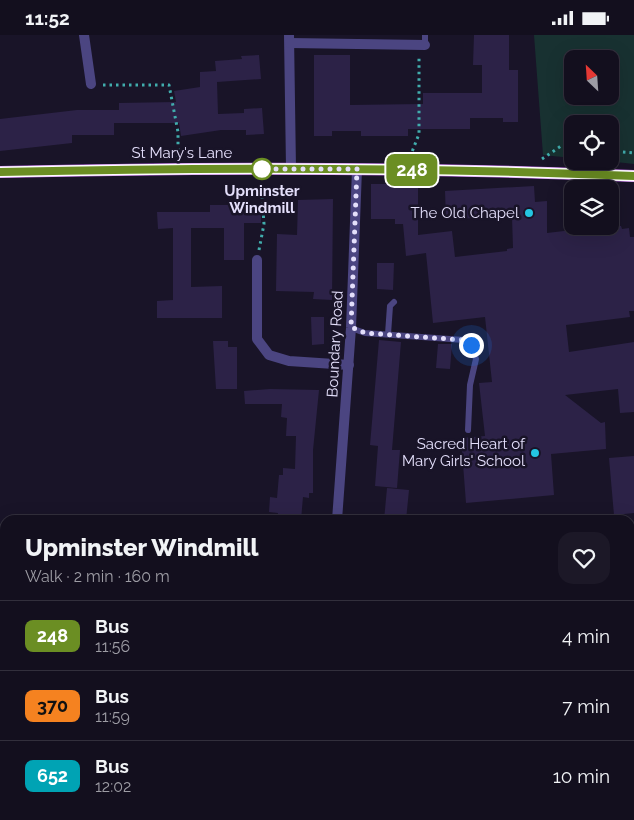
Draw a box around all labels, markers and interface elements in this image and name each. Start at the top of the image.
text: 11:52 [25,7,70,29]
north arrow [564,50,619,105]
map controls [564,50,619,235]
button: locate [564,115,619,170]
street label: St Mary's Lane [132,144,233,162]
line badge: 248 [383,154,441,186]
marker: Upminster Windmill [251,158,273,180]
text: 248 [396,159,428,180]
button: layers [564,180,619,235]
place label: Upminster Windmill [224,182,300,217]
place label: The Old Chapel [411,204,520,222]
marker: The Old Chapel [523,207,535,219]
street label: Boundary Road [323,290,347,398]
your location [459,333,484,358]
place label: Sacred Heart of Mary Girls' School [402,435,526,470]
marker: Sacred Heart of Mary Girls' School [529,447,541,459]
button: heart [558,532,610,584]
text: Upminster Windmill [25,533,259,562]
text: Walk · 2 min · 160 m [25,567,170,586]
text: Bus [95,615,129,637]
text: 248 [37,625,68,646]
text: 4 min [562,625,610,647]
text: 11:56 [95,637,130,656]
text: Bus [95,685,129,707]
text: 370 [37,695,68,716]
text: 7 min [562,695,610,717]
text: 11:59 [95,707,130,726]
text: Bus [95,755,129,777]
text: 652 [37,765,68,786]
text: 10 min [553,765,610,787]
text: 12:02 [95,777,131,796]

